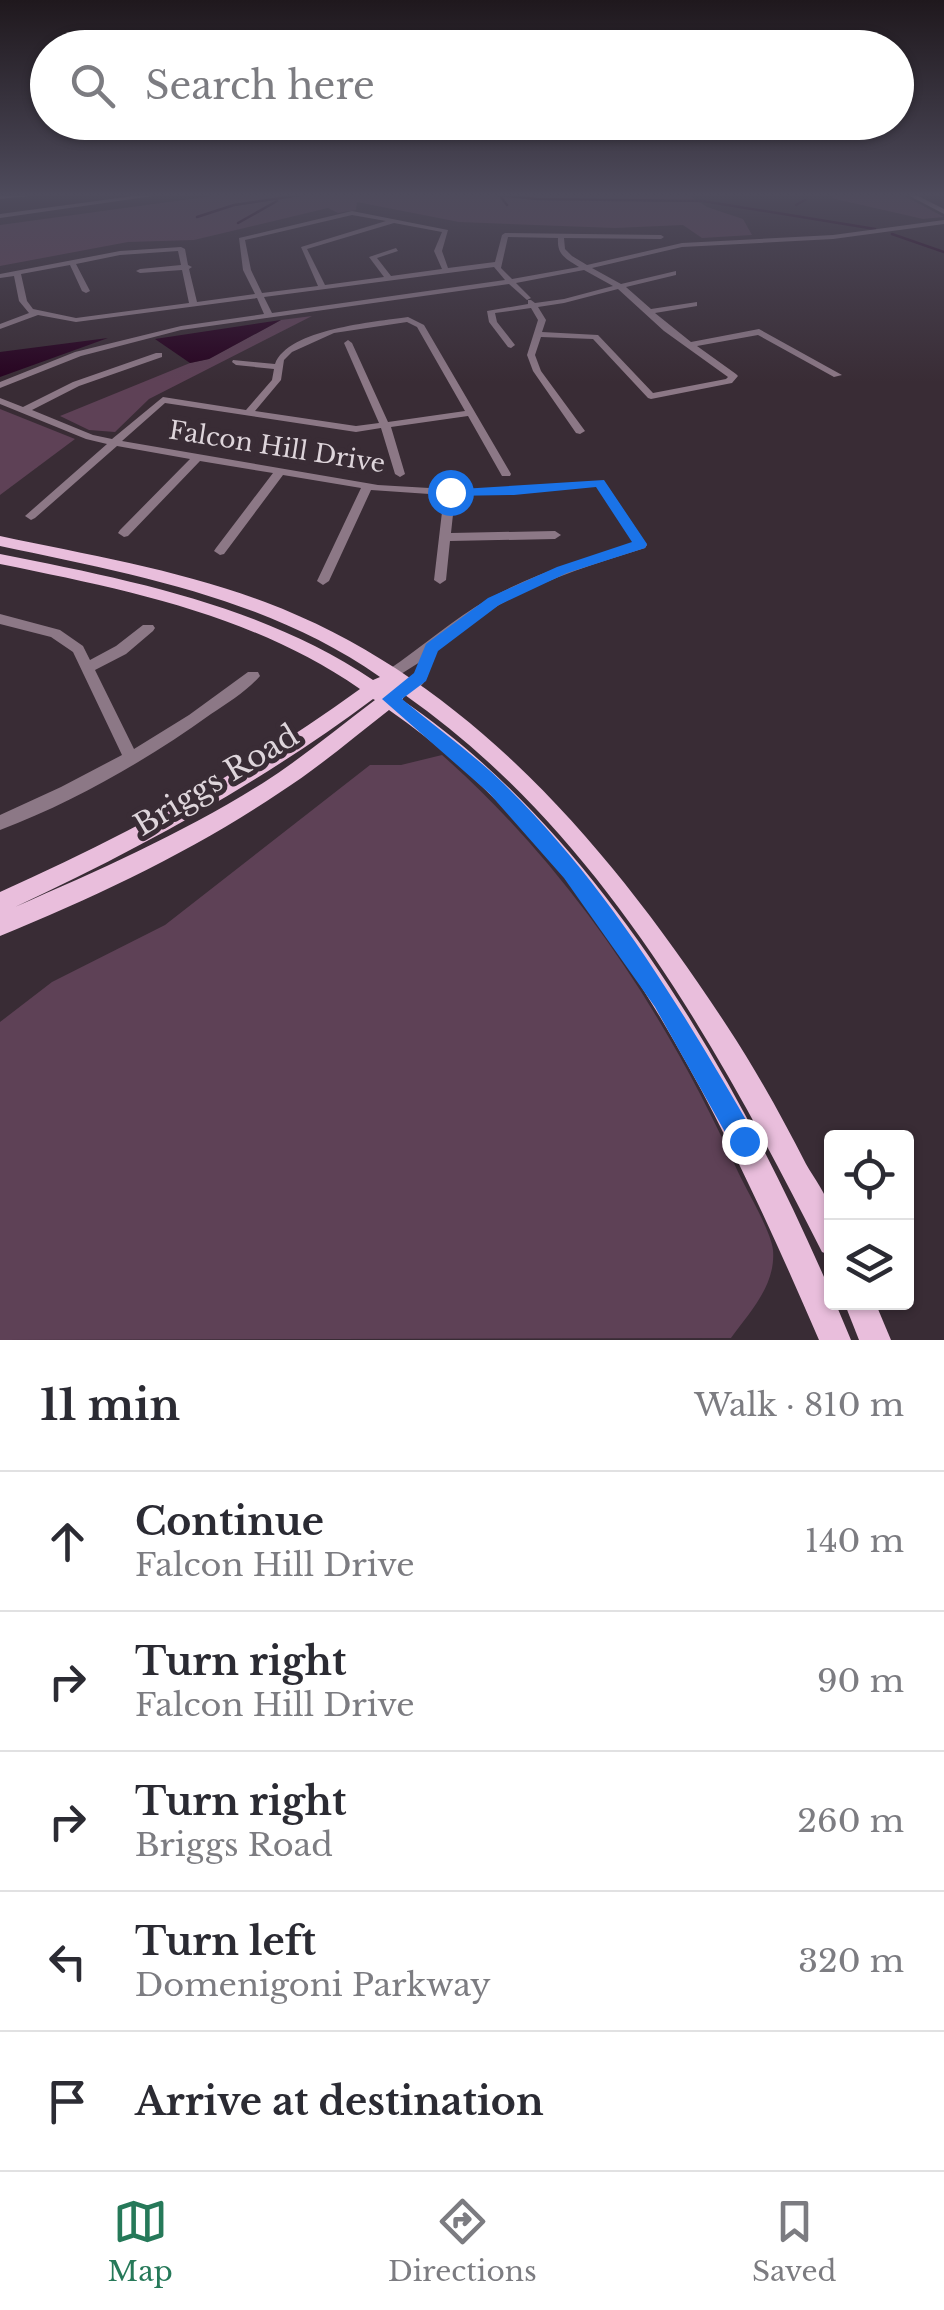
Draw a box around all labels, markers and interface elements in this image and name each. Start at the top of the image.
search box [30,30,914,140]
icon: search [65,58,120,113]
text: Search here [145,62,375,109]
street label: Falcon Hill Drive [167,415,387,479]
route start [428,470,474,516]
street label: Briggs Road [127,716,305,844]
route end [722,1119,768,1165]
map controls [824,1130,914,1310]
button: locate [824,1130,914,1220]
button: layers [824,1220,914,1310]
text: 11 min [40,1379,180,1431]
text: Walk · 810 m [694,1385,904,1425]
text: Continue [135,1498,324,1545]
icon: ahead [40,1514,95,1569]
text: 140 m [805,1521,904,1561]
text: Falcon Hill Drive [135,1545,415,1585]
text: Turn right [135,1638,346,1685]
icon: right [40,1654,95,1709]
text: 90 m [817,1661,904,1701]
text: Falcon Hill Drive [135,1685,415,1725]
text: Turn right [135,1778,346,1825]
icon: right [40,1794,95,1849]
text: 260 m [797,1801,904,1841]
text: Briggs Road [135,1825,333,1865]
text: Turn left [135,1918,316,1965]
icon: left [40,1934,95,1989]
text: 320 m [798,1941,904,1981]
text: Domenigoni Parkway [135,1965,491,2005]
icon: arrive [40,2074,95,2129]
text: Arrive at destination [135,2078,544,2125]
tab: Map [108,2194,173,2289]
tab: Directions [388,2194,537,2289]
tab: Saved [752,2194,836,2289]

